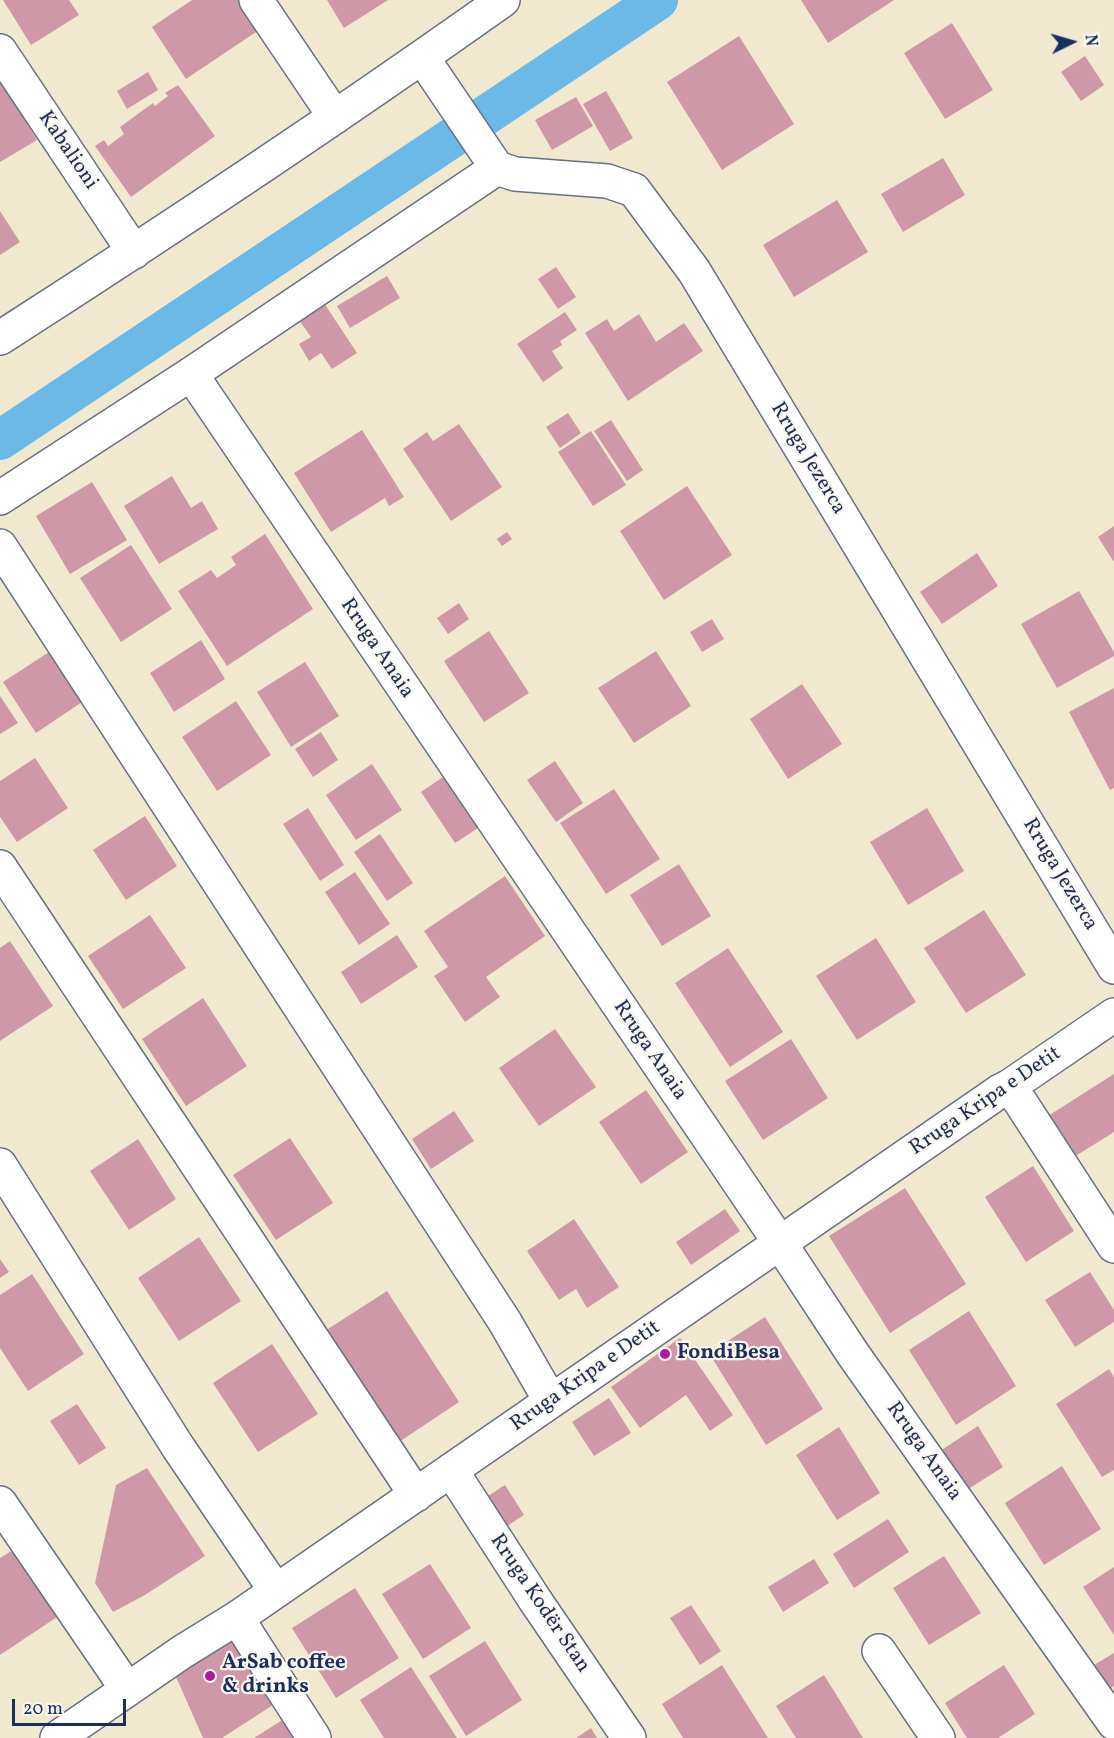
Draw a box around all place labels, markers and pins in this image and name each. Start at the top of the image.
place label: FondiBesa [677,1341,780,1367]
marker: FondiBesa [658,1347,672,1361]
place label: ArSab coffee & drinks [222,1651,346,1701]
marker: ArSab coffee & drinks [203,1669,217,1683]

